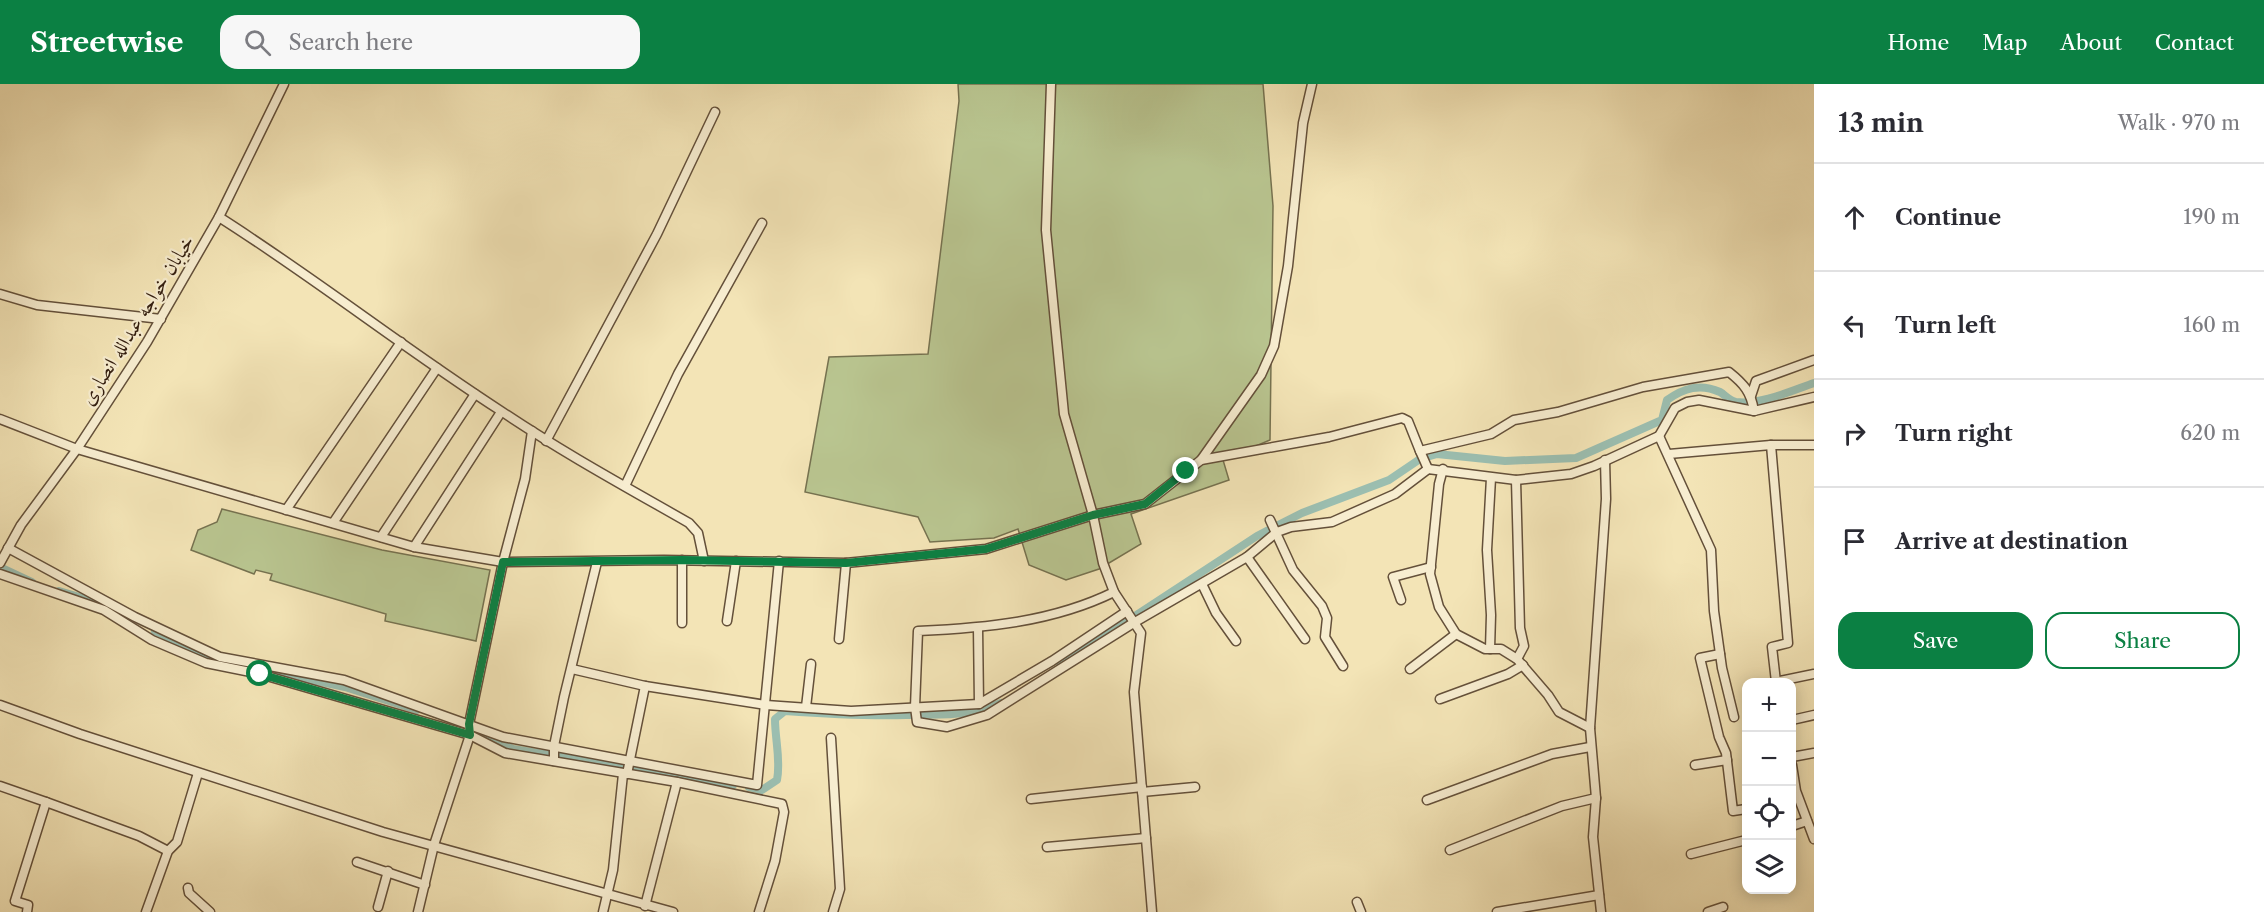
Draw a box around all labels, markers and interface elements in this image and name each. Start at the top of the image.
search box [220,15,640,69]
text: Streetwise [30,25,184,59]
icon: search [241,26,274,59]
text: Search here [289,29,413,56]
text: Home [1888,30,1949,55]
text: Map [1982,30,2027,55]
text: About [2060,30,2122,55]
text: Contact [2155,30,2234,55]
text: 13 min [1838,107,1924,139]
text: Walk · 970 m [2118,111,2240,135]
icon: ahead [1838,201,1871,234]
text: Continue [1895,204,2001,231]
text: 190 m [2183,205,2240,229]
street label: خیابان خواجه عبدالله انصاری [75,231,200,410]
icon: left [1838,309,1871,342]
text: Turn left [1895,312,1996,339]
text: 160 m [2183,313,2240,337]
icon: right [1838,417,1871,450]
text: Turn right [1895,420,2013,447]
text: 620 m [2180,421,2240,445]
route end [1172,457,1198,483]
icon: arrive [1838,525,1871,558]
text: Arrive at destination [1895,528,2128,555]
button: Save [1838,612,2033,669]
button: Share [2045,612,2240,669]
route start [246,660,272,686]
map controls [1742,678,1796,894]
button: + [1742,678,1796,732]
button: − [1742,732,1796,786]
button: locate [1742,786,1796,840]
button: layers [1742,840,1796,894]

